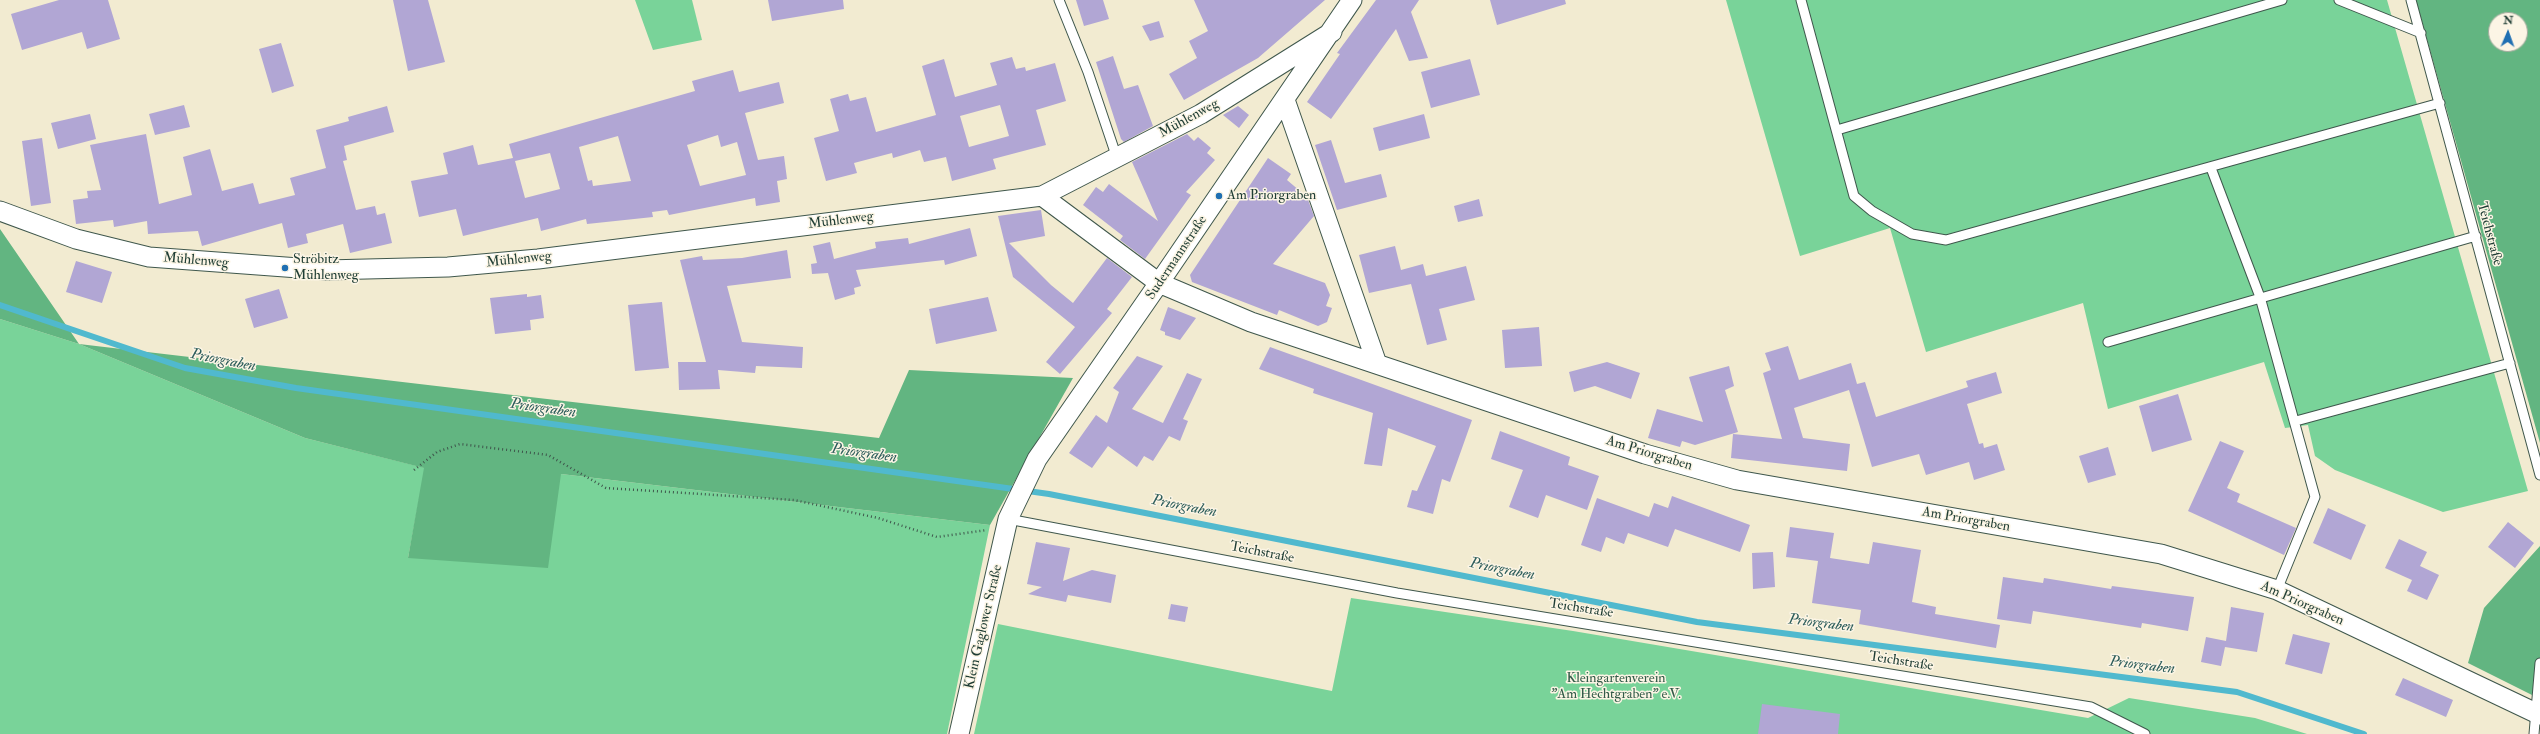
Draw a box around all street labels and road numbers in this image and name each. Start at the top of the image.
street label: Mühlenweg [1156,96,1222,142]
street label: Teichstraße [2472,201,2506,267]
street label: Mühlenweg [807,209,875,233]
street label: Sudermannstraße [1143,213,1211,303]
street label: Mühlenweg [485,248,553,272]
street label: Mühlenweg [163,250,229,272]
street label: Am Priorgraben [1604,433,1694,475]
street label: Am Priorgraben [1921,504,2011,536]
street label: Teichstraße [1229,539,1295,567]
street label: Klein Gaglower Straße [962,563,1006,691]
street label: Am Priorgraben [2258,578,2346,630]
street label: Teichstraße [1548,596,1614,622]
street label: Teichstraße [1868,649,1934,675]

